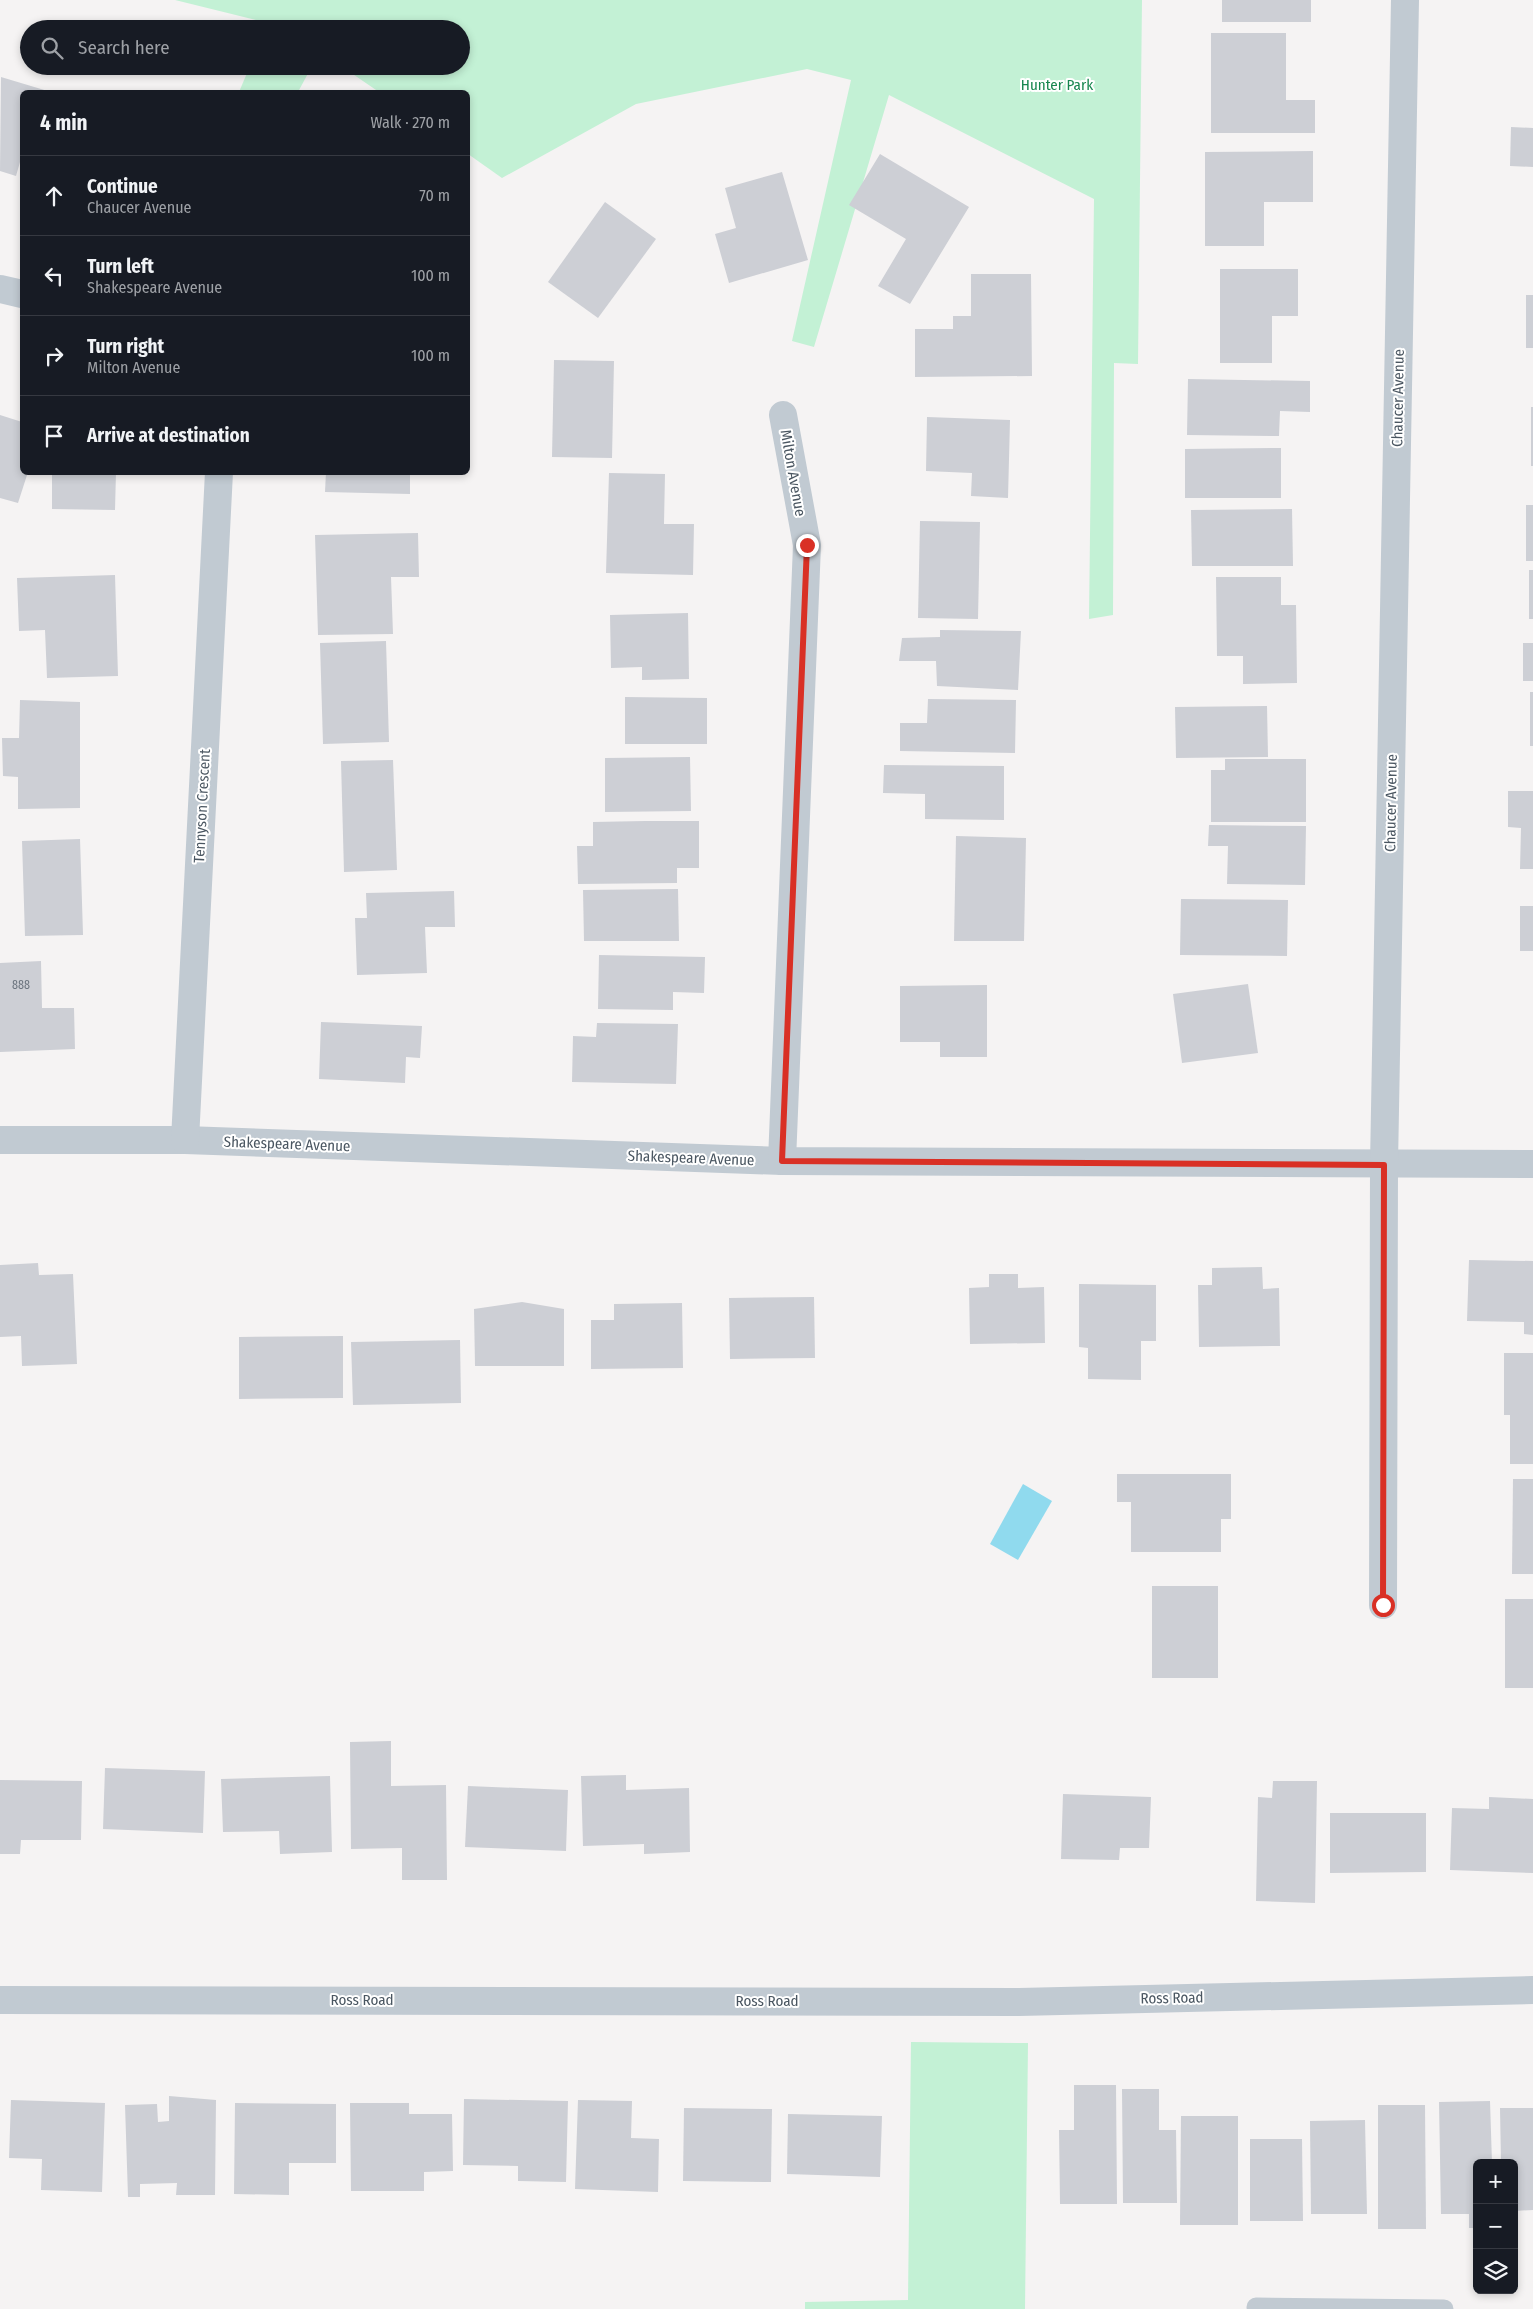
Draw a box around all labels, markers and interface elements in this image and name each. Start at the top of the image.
search box [20,20,470,75]
icon: search [38,34,66,62]
text: Search here [78,36,170,59]
park label: Hunter Park [1021,76,1093,94]
text: 4 min [40,110,88,136]
text: Walk · 270 m [371,113,450,132]
text: Continue [87,175,158,198]
icon: ahead [40,182,68,210]
text: 70 m [419,186,450,205]
text: Chaucer Avenue [87,198,191,217]
text: Turn left [87,255,154,278]
icon: left [40,262,68,290]
text: 100 m [411,266,450,285]
text: Shakespeare Avenue [87,278,222,297]
text: Turn right [87,335,164,358]
icon: right [40,342,68,370]
text: 100 m [411,346,450,365]
street label: Chaucer Avenue [1388,349,1408,447]
text: Milton Avenue [87,358,180,377]
icon: arrive [40,422,68,450]
text: Arrive at destination [87,424,250,447]
street label: Milton Avenue [777,428,809,518]
route end [796,534,819,557]
street label: Tennyson Crescent [190,749,214,863]
street label: Chaucer Avenue [1381,754,1401,852]
house number: 888 [12,978,30,992]
street label: Shakespeare Avenue [223,1133,351,1155]
street label: Shakespeare Avenue [627,1147,755,1169]
route start [1372,1594,1395,1617]
street label: Ross Road [1140,1988,1204,2008]
street label: Ross Road [330,1991,394,2009]
street label: Ross Road [735,1992,799,2010]
map controls [1473,2159,1518,2294]
button: + [1473,2159,1518,2204]
button: − [1473,2204,1518,2249]
button: layers [1473,2249,1518,2294]

